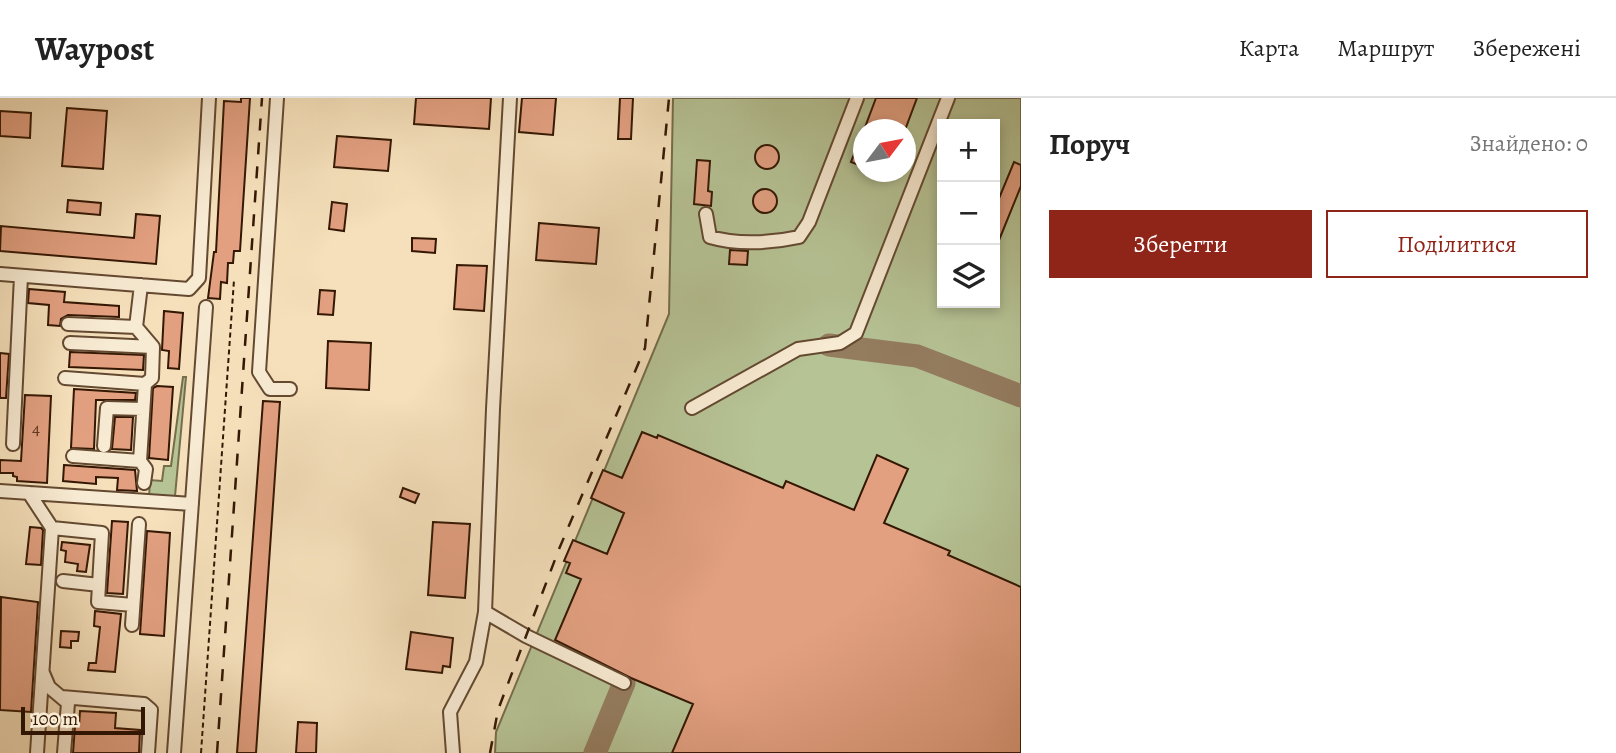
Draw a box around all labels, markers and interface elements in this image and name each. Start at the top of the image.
text: Waypost [35,26,154,71]
text: Карта [1239,32,1299,64]
text: Маршрут [1337,32,1434,64]
text: Збережені [1472,32,1581,64]
north arrow [853,119,916,182]
map controls [937,119,1000,308]
button: + [937,119,1000,182]
text: Поруч [1049,124,1130,164]
text: Знайдено: 0 [1470,128,1588,159]
button: − [937,182,1000,245]
button: Зберегти [1049,210,1312,278]
button: Поділитися [1326,210,1588,278]
button: layers [937,245,1000,308]
house number: 4 [32,416,40,440]
scale bar [21,704,145,736]
text: 100 m [32,706,78,732]

